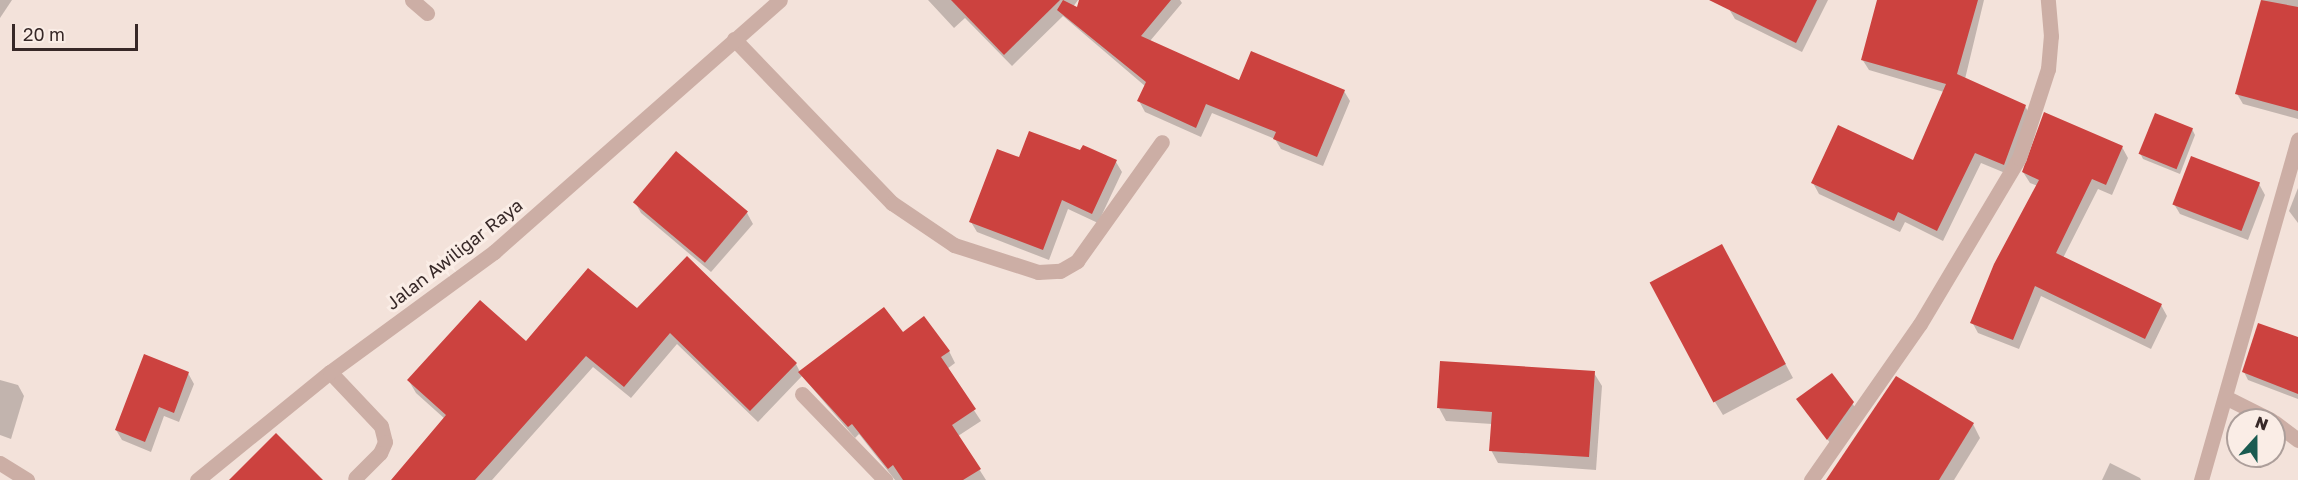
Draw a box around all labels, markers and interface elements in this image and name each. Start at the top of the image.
scale bar [15,12,141,50]
text: 20 m [23,23,65,45]
street label: Jalan Awiligar Raya [381,194,527,314]
north arrow [2226,408,2286,468]
text: N [2252,412,2271,435]

